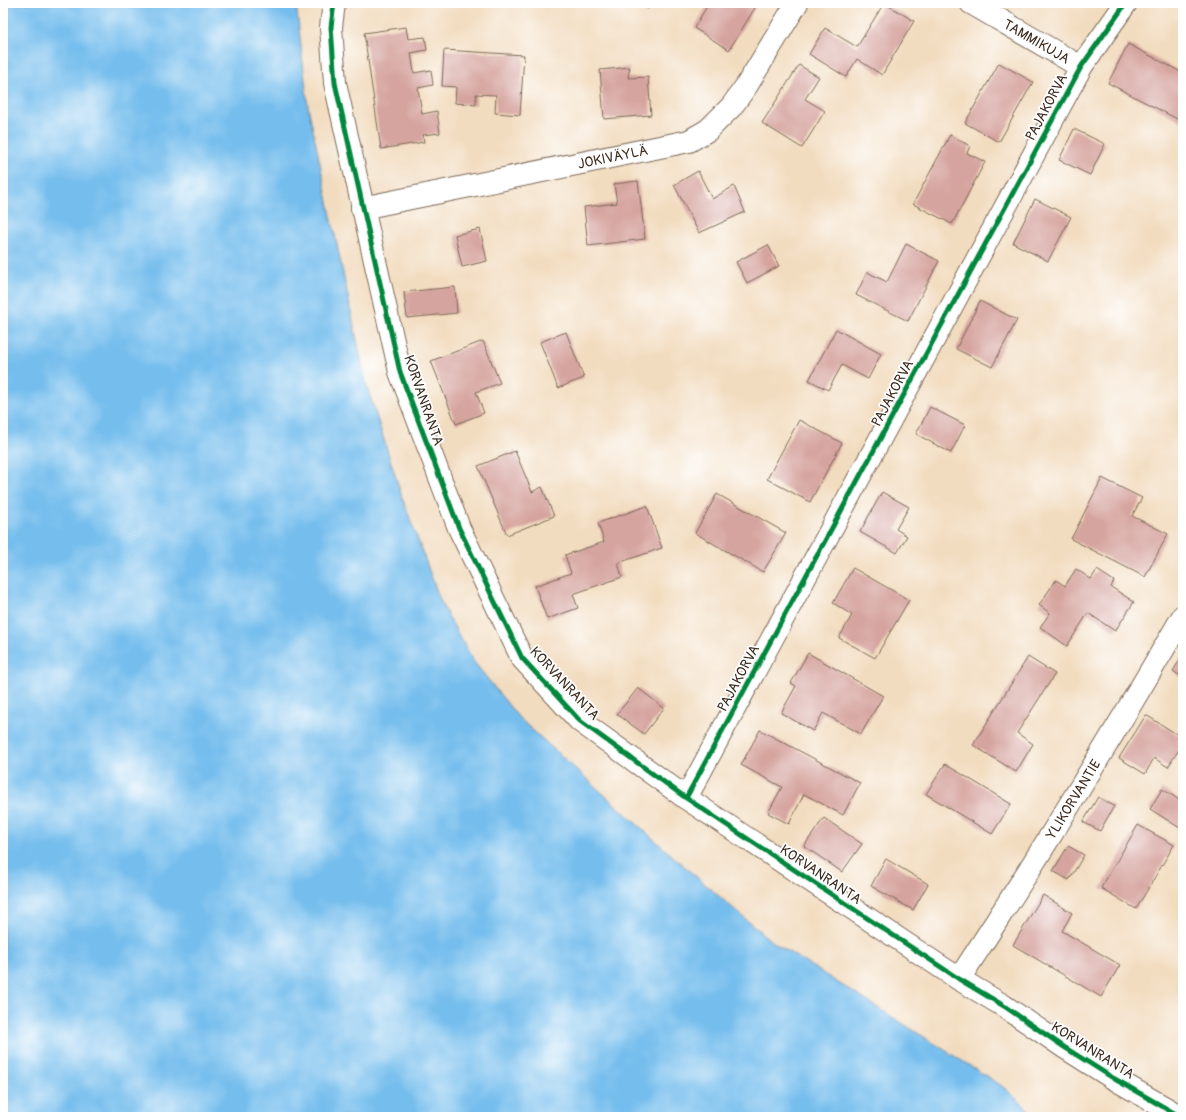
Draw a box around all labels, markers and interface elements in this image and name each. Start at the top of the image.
street label: TAMMIKUJA [1000,16,1073,68]
street label: PAJAKORVA [1022,71,1071,143]
street label: JOKIVÄYLÄ [576,142,650,173]
street label: KORVANRANTA [400,353,447,448]
street label: PAJAKORVA [868,357,917,429]
street label: PAJAKORVA [714,642,763,714]
street label: KORVANRANTA [526,643,603,724]
street label: YLIKORVANTIE [1042,756,1104,843]
street label: KORVANRANTA [777,841,865,908]
street label: KORVANRANTA [1048,1018,1137,1083]

